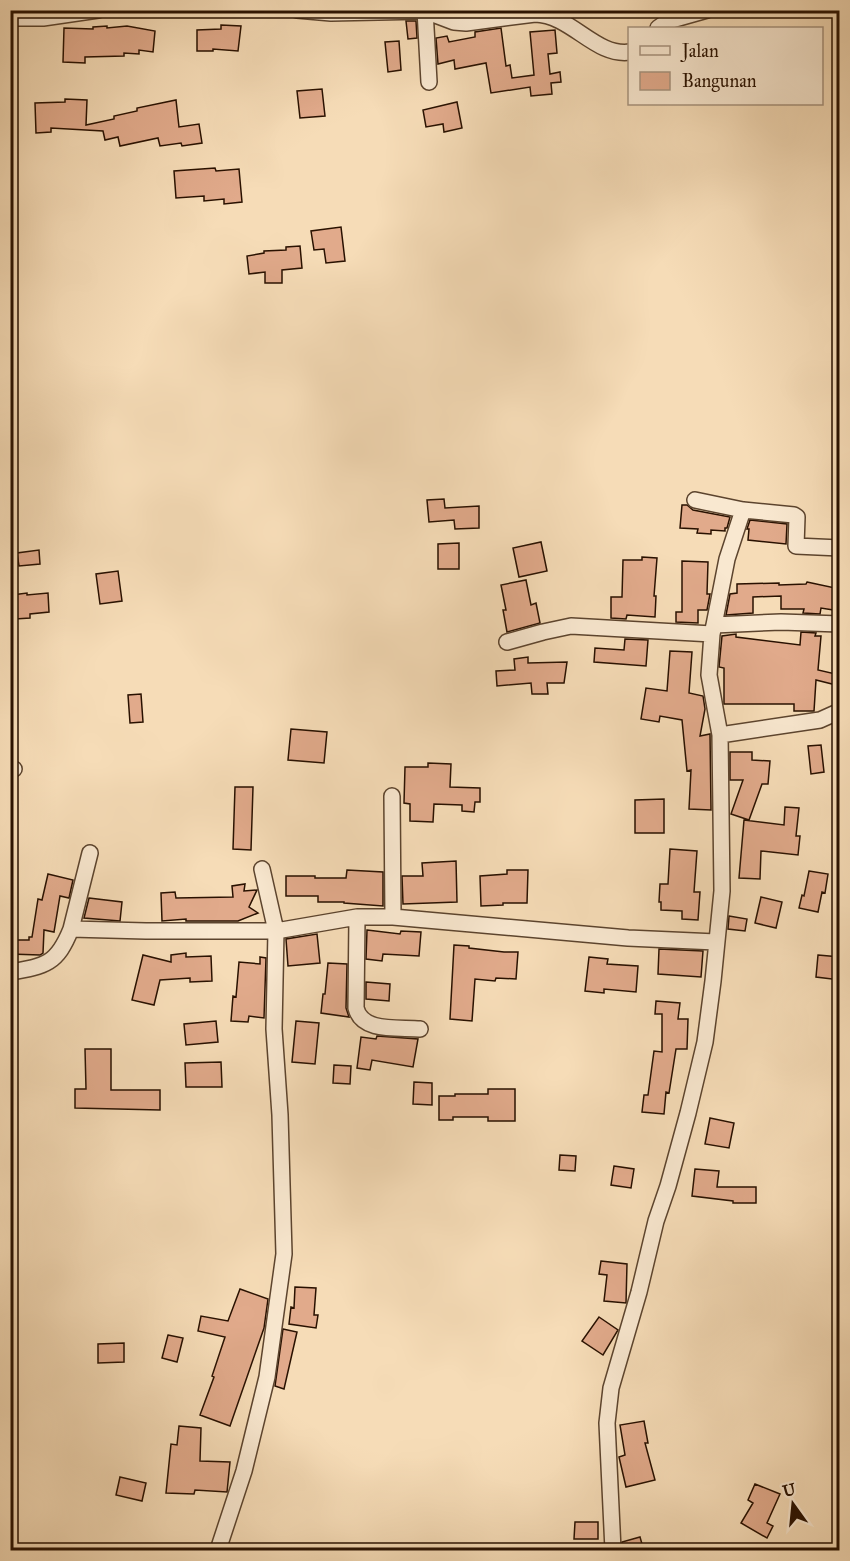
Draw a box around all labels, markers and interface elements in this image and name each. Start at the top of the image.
legend [628,27,823,105]
text: Jalan [680,40,719,63]
text: Bangunan [682,70,757,93]
north arrow [763,1474,823,1534]
text: U [781,1479,798,1501]

